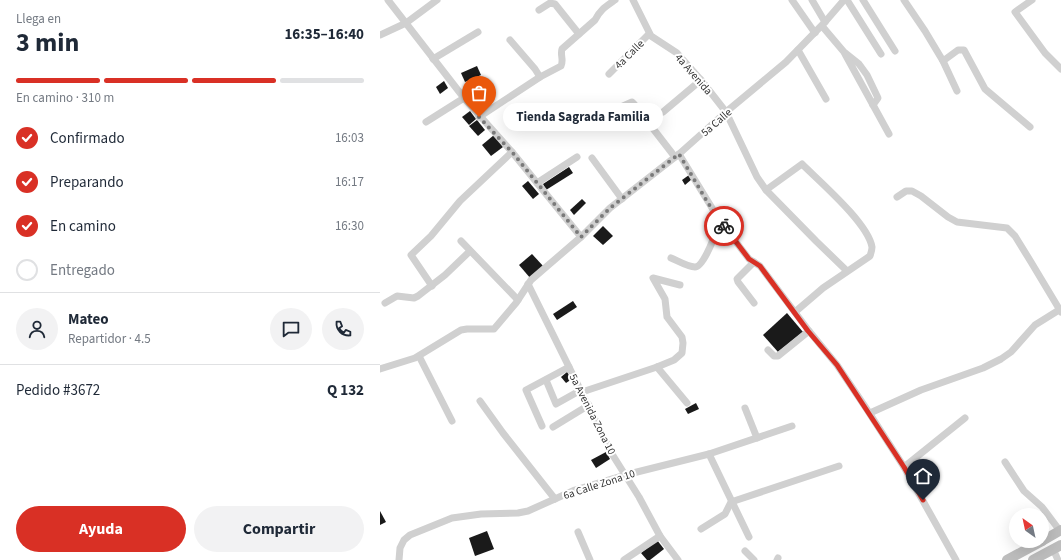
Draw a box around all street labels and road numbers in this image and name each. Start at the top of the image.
street label: 4a Calle [611,36,648,72]
street label: 4a Avenida [672,51,716,98]
street label: 5a Calle [698,105,735,140]
street label: 5a Avenida Zona 10 [566,371,619,457]
street label: 6a Calle Zona 10 [561,466,637,503]

